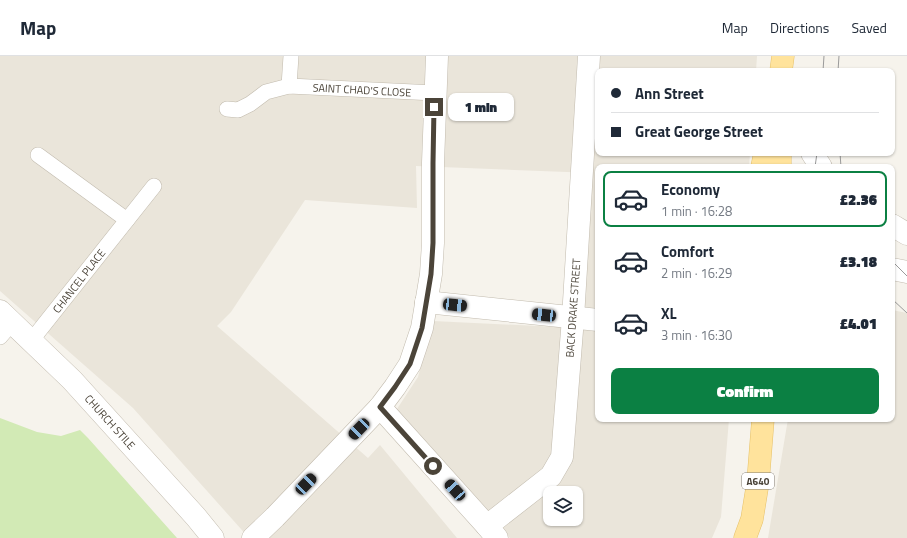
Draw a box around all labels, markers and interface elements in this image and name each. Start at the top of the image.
text: Map [20,13,56,42]
text: Map [722,17,748,38]
text: Directions [770,17,829,38]
text: Saved [851,17,887,38]
street label: SAINT CHAD'S CLOSE [312,79,412,101]
text: Ann Street [635,82,704,105]
callout: 1 min [448,93,514,121]
text: 1 min [465,97,497,117]
route end [425,98,443,116]
text: Great George Street [635,120,763,143]
text: Economy [661,178,720,201]
icon: car [613,181,649,217]
text: £2.36 [840,188,877,211]
text: 1 min · 16:28 [661,201,732,221]
text: Comfort [661,240,714,263]
icon: car [613,243,649,279]
street label: CHANCEL PLACE [49,246,109,316]
text: £3.18 [840,250,877,273]
street label: BACK DRAKE STREET [562,258,584,358]
text: 2 min · 16:29 [661,263,732,283]
car [442,298,468,312]
text: XL [661,302,677,325]
icon: car [613,305,649,341]
car [531,308,557,322]
text: £4.01 [840,312,877,335]
text: 3 min · 16:30 [661,325,732,345]
button: Confirm [611,368,879,414]
street label: CHURCH STILE [81,391,139,453]
car [346,416,372,442]
route start [424,457,442,475]
car [293,471,319,497]
road number: A640 [742,473,774,489]
car [443,477,467,503]
map controls [543,486,583,526]
button: layers [543,486,583,526]

